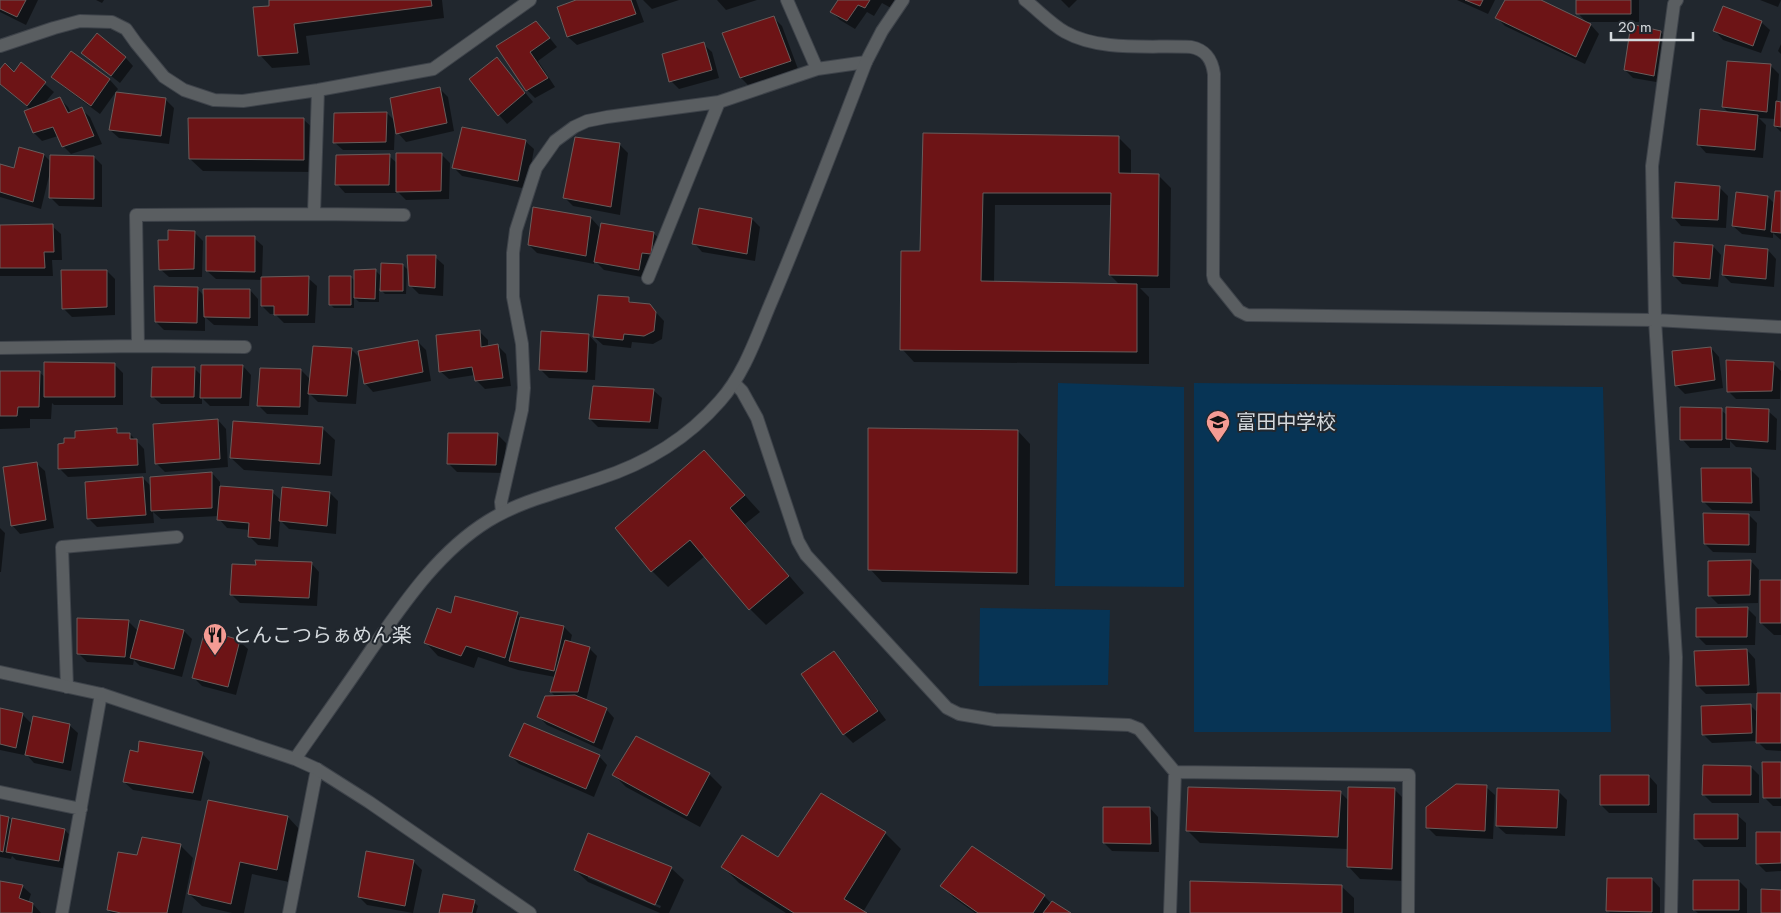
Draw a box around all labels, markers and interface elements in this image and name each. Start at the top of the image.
scale bar [1611,10,1694,42]
text: 20 m [1618,16,1652,38]
place label: 富田中学校 [1236,408,1336,437]
school or university icon: 富田中学校 [1205,409,1231,443]
place label: とんこつらぁめん楽 [232,621,412,650]
restaurant icon: とんこつらぁめん楽 [202,622,228,656]

